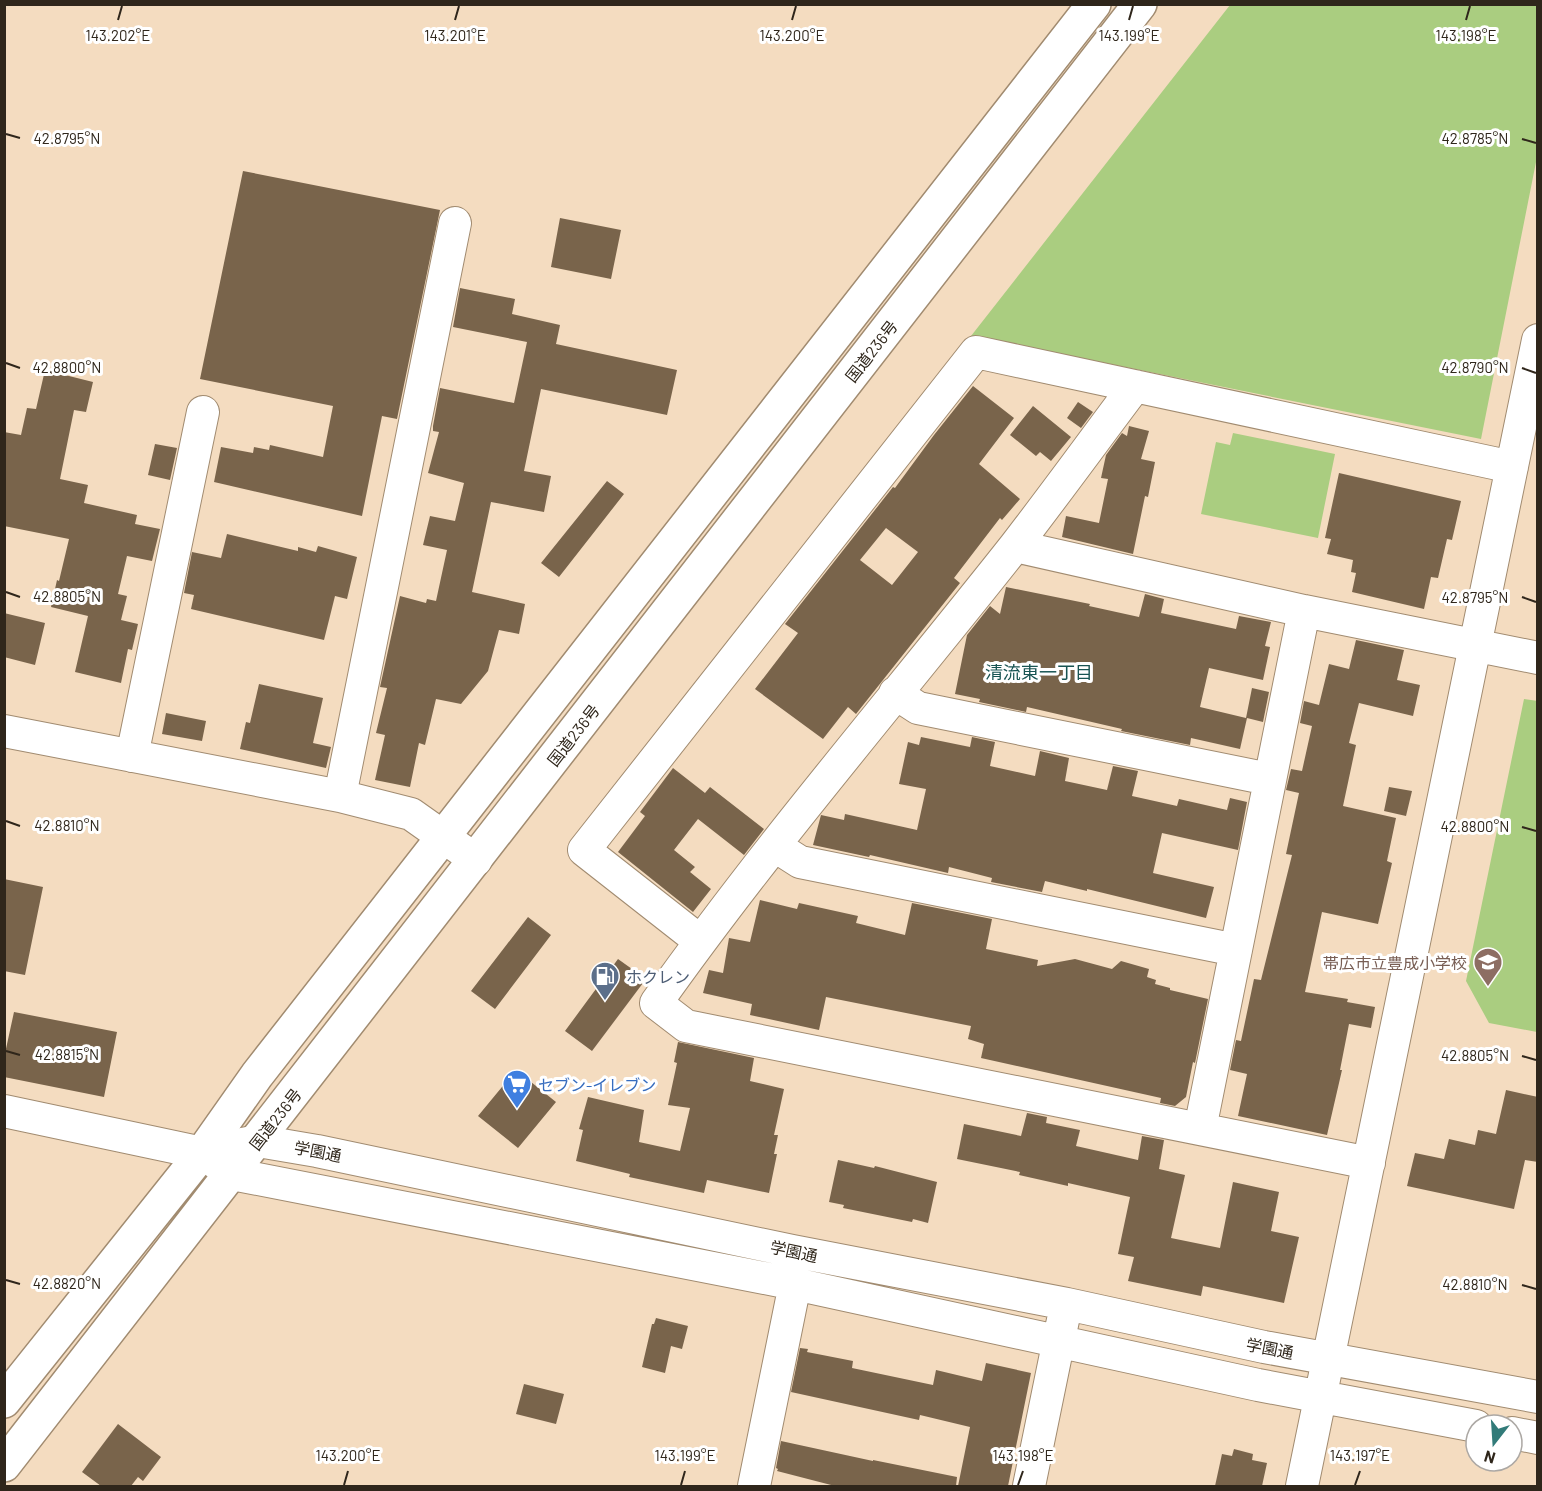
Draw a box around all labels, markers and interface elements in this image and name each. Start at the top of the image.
text: 143.202°E [86,26,150,44]
text: 143.201°E [424,26,486,44]
text: 143.200°E [759,26,825,44]
text: 143.199°E [1098,26,1160,44]
text: 143.198°E [1435,26,1497,44]
text: 42.8795°N [34,129,100,147]
text: 42.8785°N [1442,129,1508,147]
street label: 国道236号 [841,316,901,386]
text: 42.8800°N [33,358,101,376]
text: 42.8790°N [1441,358,1509,376]
text: 42.8805°N [33,587,101,605]
text: 42.8795°N [1442,588,1508,606]
district label: 清流東一丁目 [985,661,1093,683]
street label: 国道236号 [543,700,603,770]
text: 42.8810°N [34,816,100,834]
text: 42.8800°N [1441,817,1509,835]
school or university icon: 帯広市立豊成小学校 [1472,946,1504,988]
place label: 帯広市立豊成小学校 [1323,953,1467,972]
fuel station icon: ホクレン [589,960,621,1002]
place label: ホクレン [626,967,690,986]
text: 42.8815°N [35,1045,99,1063]
text: 42.8805°N [1441,1046,1509,1064]
supermarket icon: セブン-イレブン [501,1068,533,1110]
place label: セブン-イレブン [538,1075,656,1094]
street label: 国道236号 [245,1084,305,1154]
street label: 学園通 [293,1137,343,1165]
street label: 学園通 [769,1237,819,1265]
text: 42.8820°N [33,1274,101,1292]
text: 42.8810°N [1442,1275,1508,1293]
street label: 学園通 [1245,1334,1295,1362]
north arrow [1464,1413,1524,1473]
text: 143.200°E [315,1446,381,1464]
text: 143.199°E [654,1446,716,1464]
text: 143.198°E [992,1446,1054,1464]
text: 143.197°E [1330,1446,1390,1464]
text: N [1482,1447,1497,1468]

